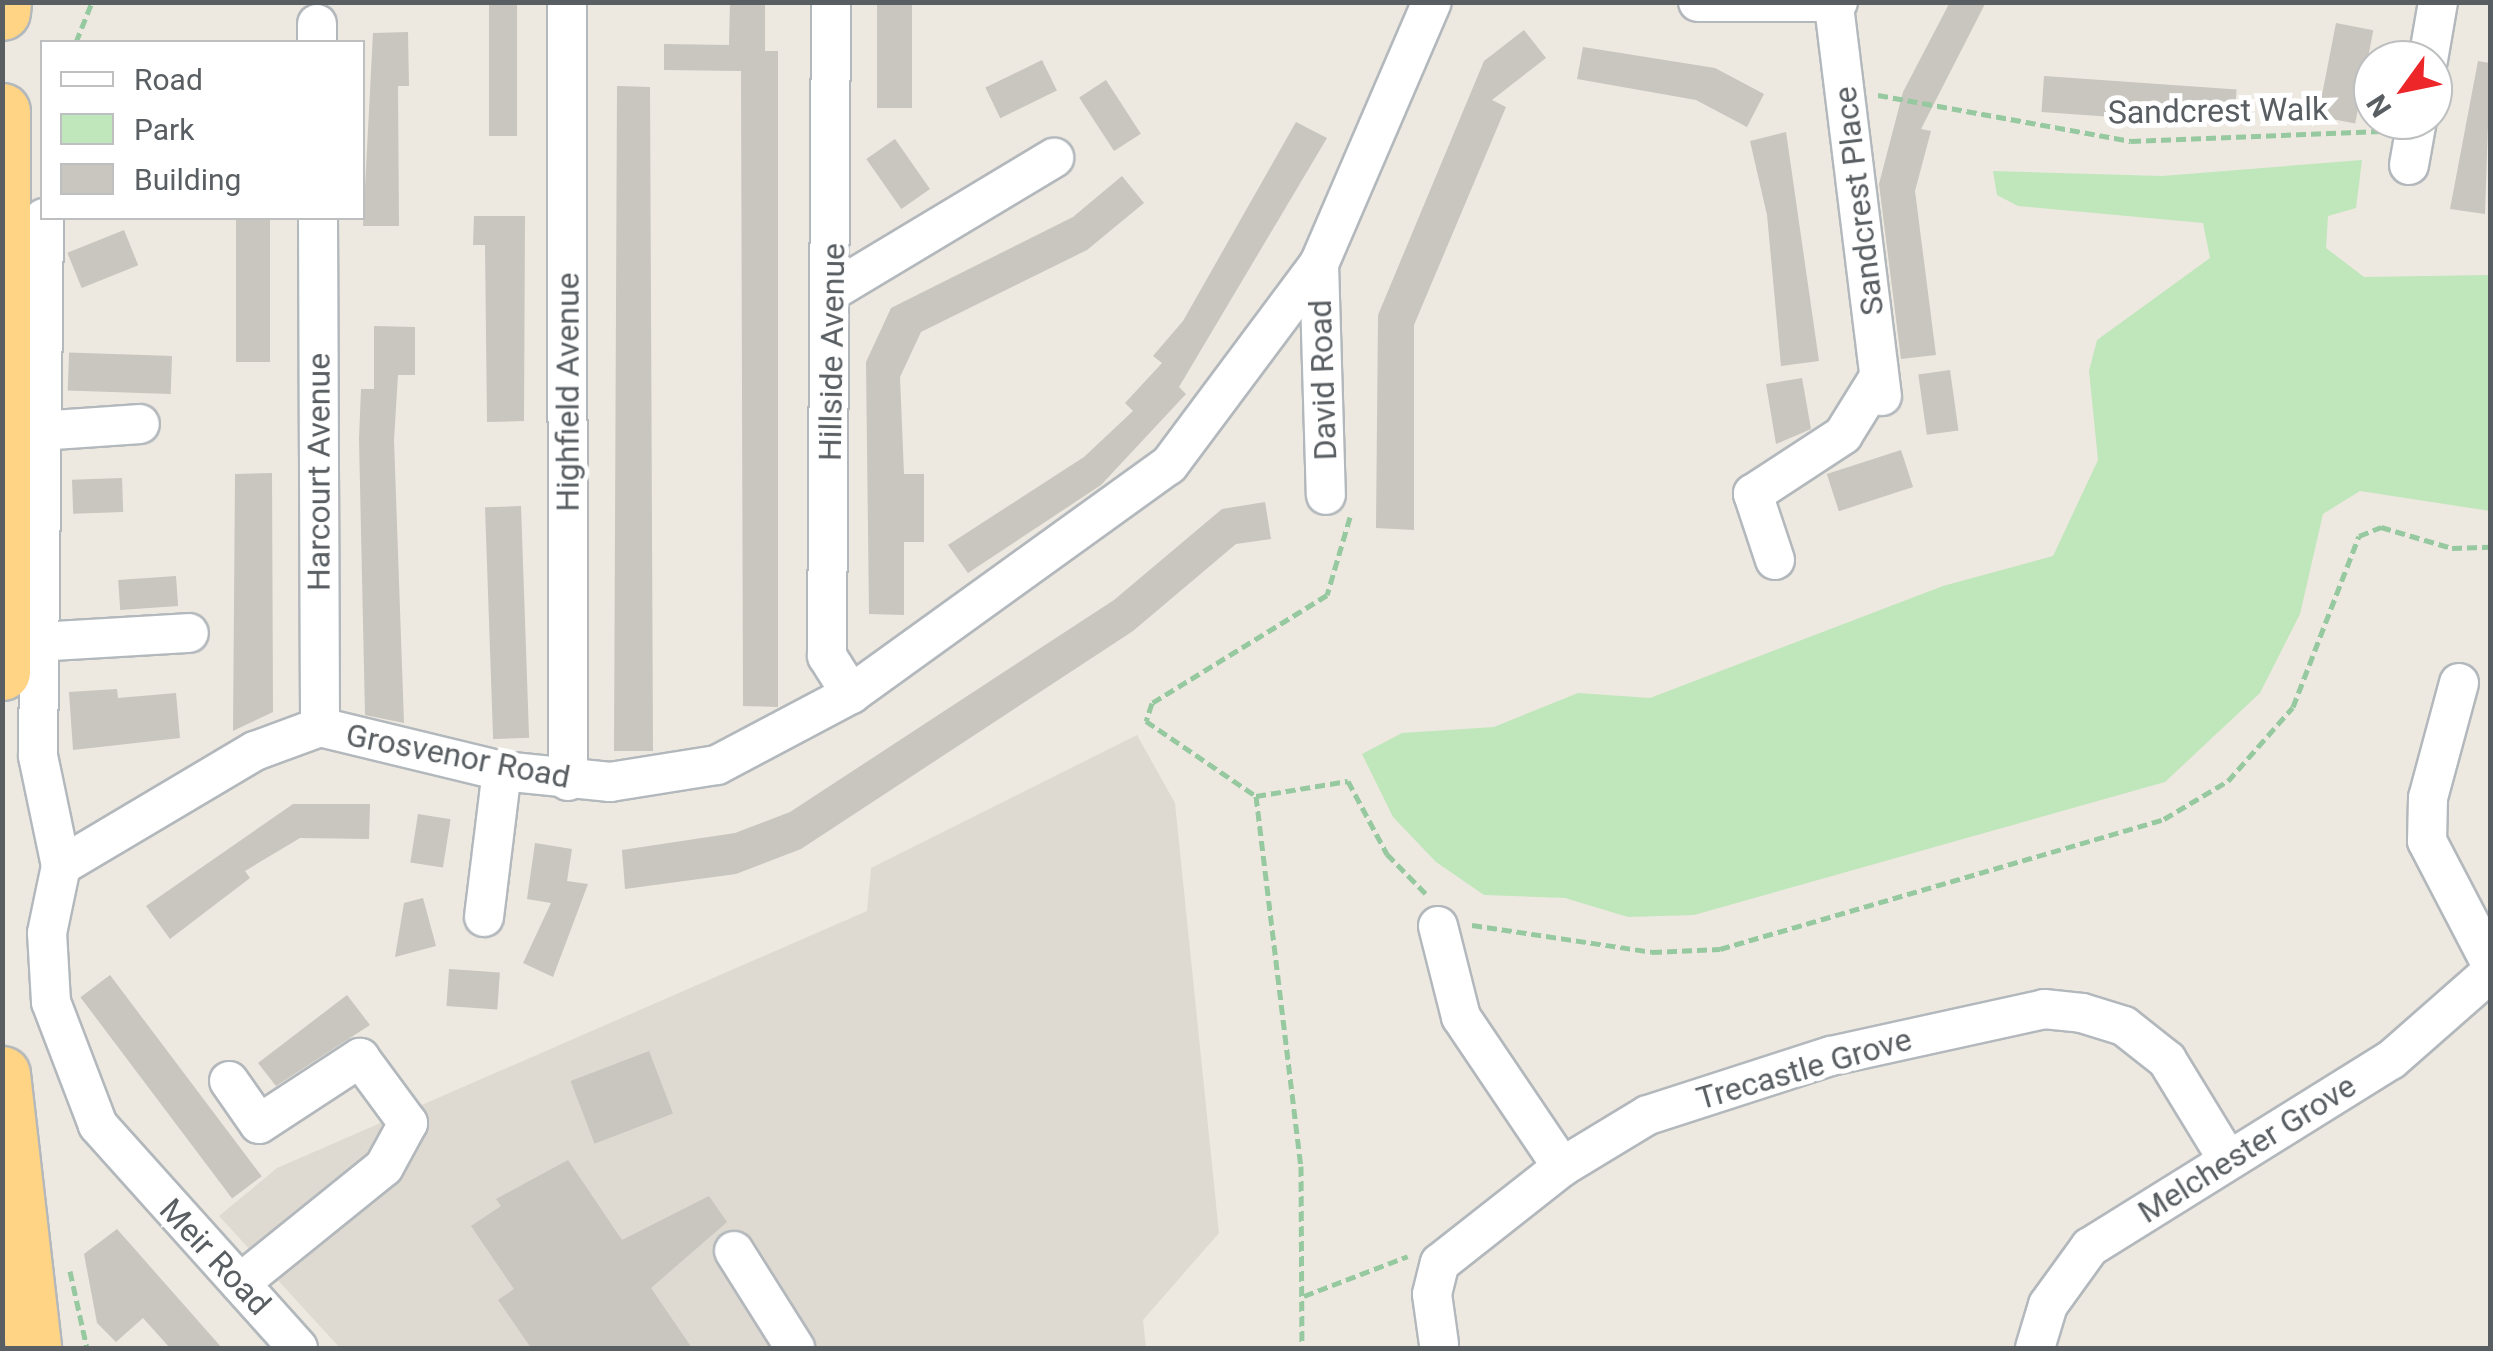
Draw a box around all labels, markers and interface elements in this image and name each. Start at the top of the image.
legend [40,40,365,220]
north arrow [2353,40,2453,140]
text: Road [134,62,203,97]
street label: Sandcrest Place [1826,84,1892,318]
text: N [2360,88,2398,123]
street label: Sandcrest Walk [2107,90,2329,132]
text: Park [134,112,194,147]
text: Building [134,162,241,197]
street label: Hillside Avenue [811,243,853,461]
street label: Highfield Avenue [549,272,587,512]
street label: David Road [1301,299,1345,461]
street label: Harcourt Avenue [300,353,338,591]
street label: Grosvenor Road [343,715,573,797]
street label: Trecastle Grove [1692,1020,1916,1118]
street label: Melchester Grove [2131,1067,2363,1231]
street label: Meir Road [152,1191,278,1323]

